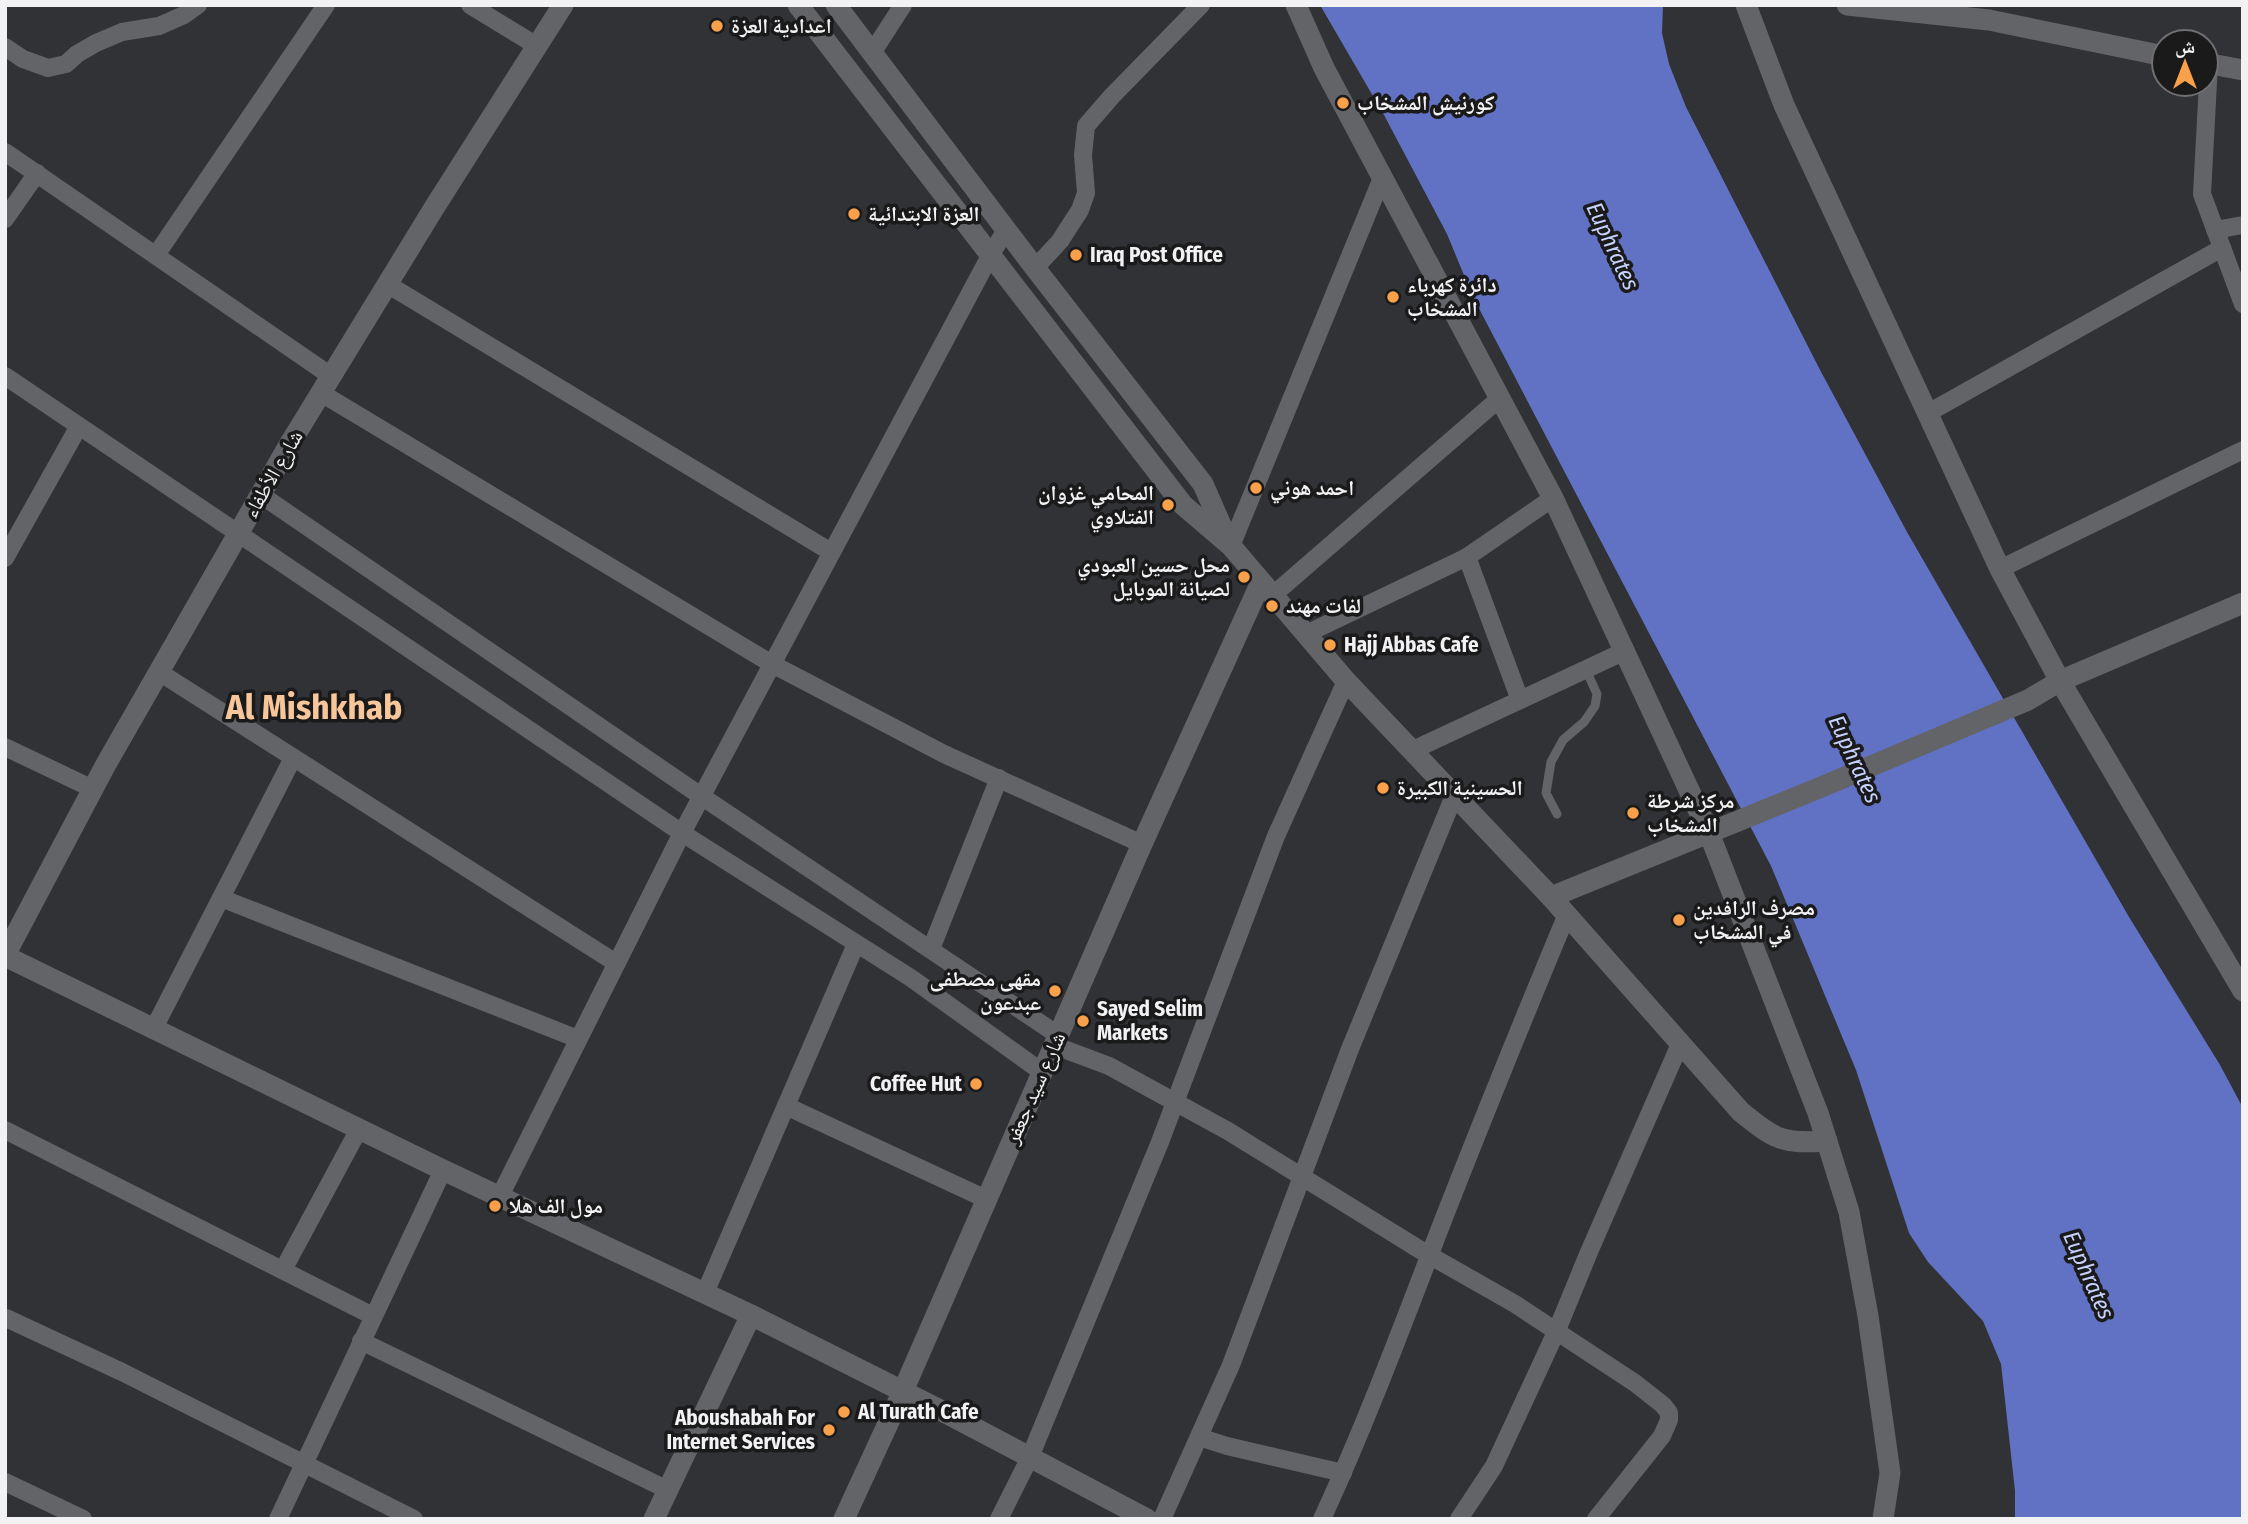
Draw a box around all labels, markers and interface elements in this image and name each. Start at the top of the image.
place label: اعدادية العزة [731,13,832,39]
marker: اعدادية العزة [709,18,725,34]
north arrow [2150,28,2220,98]
text: ش [2175,35,2195,58]
place label: كورنيش المشخاب [1357,90,1495,116]
marker: كورنيش المشخاب [1335,95,1351,111]
water label: Euphrates [1581,198,1646,295]
place label: العزة الابتدائية [868,201,980,227]
marker: العزة الابتدائية [846,206,862,222]
place label: Iraq Post Office [1090,242,1223,268]
marker: Iraq Post Office [1068,247,1084,263]
place label: دائرة كهرباء المشخاب [1407,272,1497,322]
marker: دائرة كهرباء المشخاب [1385,289,1401,305]
street label: شارع الأطفاء [237,425,309,523]
place label: احمد هوني [1270,475,1354,504]
place label: المحامي غزوان الفتلاوي [1038,480,1154,533]
marker: احمد هوني [1248,480,1264,496]
marker: المحامي غزوان الفتلاوي [1160,497,1176,513]
place label: محل حسين العبودي لصيانة الموبايل [1077,552,1230,602]
marker: محل حسين العبودي لصيانة الموبايل [1236,569,1252,585]
place label: لفات مهند [1286,593,1361,619]
marker: لفات مهند [1264,598,1280,614]
place label: Hajj Abbas Cafe [1344,632,1479,658]
marker: Hajj Abbas Cafe [1322,637,1338,653]
district label: Al Mishkhab [225,686,402,728]
water label: Euphrates [1823,711,1888,808]
place label: الحسينية الكبيرة [1397,775,1523,801]
marker: الحسينية الكبيرة [1375,780,1391,796]
place label: مركز شرطة المشخاب [1647,788,1735,838]
marker: مركز شرطة المشخاب [1625,805,1641,821]
place label: مصرف الرافدين في المشخاب [1693,895,1815,948]
marker: مصرف الرافدين في المشخاب [1671,912,1687,928]
place label: مقهى مصطفى عبدعون [930,966,1041,1016]
marker: مقهى مصطفى عبدعون [1047,983,1063,999]
place label: Sayed Selim Markets [1097,996,1203,1046]
marker: Sayed Selim Markets [1075,1013,1091,1029]
street label: شارع سيد جعفر [998,1028,1071,1149]
place label: Coffee Hut [870,1071,963,1097]
marker: Coffee Hut [968,1076,984,1092]
place label: مول الف هلا [509,1193,603,1219]
marker: مول الف هلا [487,1198,503,1214]
water label: Euphrates [2057,1227,2121,1324]
place label: Al Turath Cafe [857,1399,979,1425]
marker: Al Turath Cafe [836,1404,852,1420]
place label: Aboushabah For Internet Services [666,1405,815,1455]
marker: Aboushabah For Internet Services [821,1422,837,1438]

